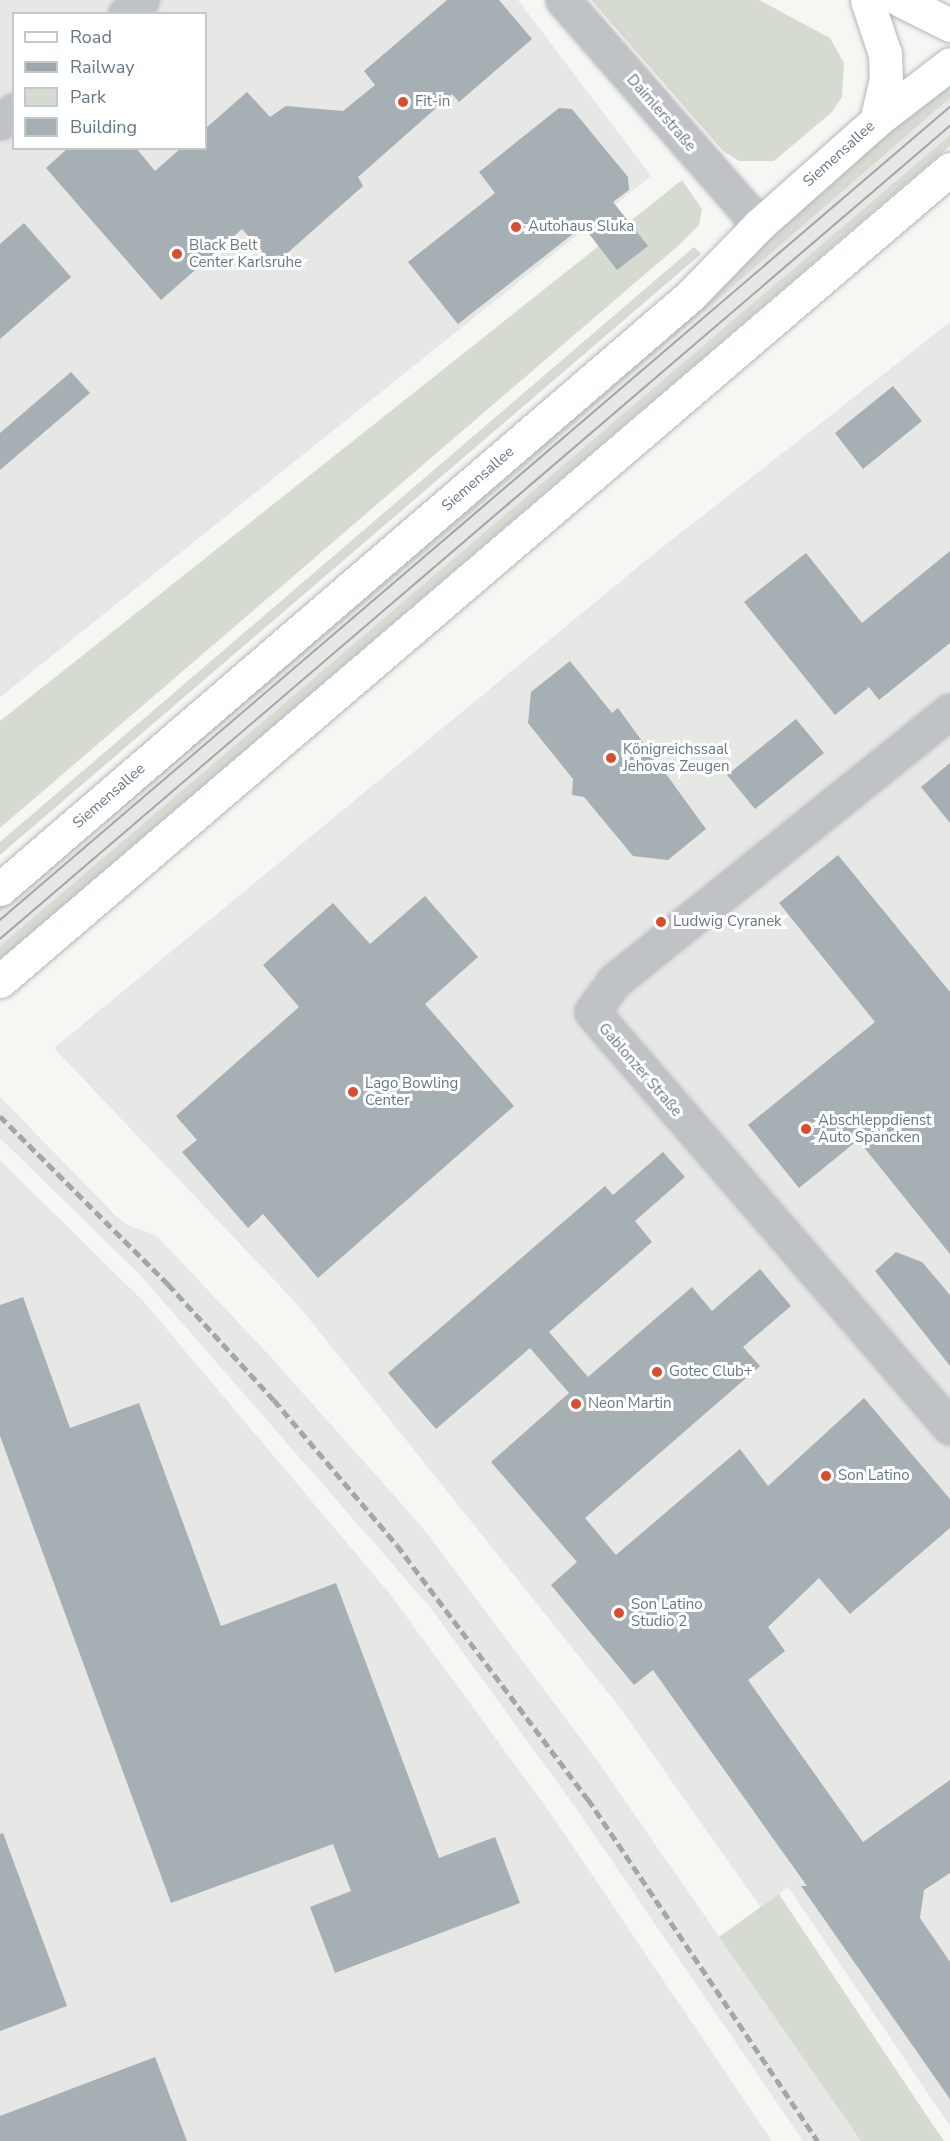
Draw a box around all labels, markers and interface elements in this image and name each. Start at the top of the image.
legend [12,12,207,150]
text: Road [70,25,112,49]
text: Railway [70,55,135,79]
street label: Daimlerstraße [623,71,699,155]
text: Park [70,85,106,109]
place label: Fit-in [415,93,450,111]
marker: Fit-in [396,95,410,109]
text: Building [70,115,137,139]
street label: Siemensallee [800,117,878,191]
place label: Autohaus Sluka [528,218,634,236]
marker: Autohaus Sluka [509,220,523,234]
place label: Black Belt Center Karlsruhe [189,236,302,271]
marker: Black Belt Center Karlsruhe [170,247,184,261]
street label: Siemensallee [438,443,518,515]
place label: Königreichssaal Jehovas Zeugen [623,740,729,775]
marker: Königreichssaal Jehovas Zeugen [604,751,618,765]
street label: Siemensallee [69,760,149,832]
place label: Ludwig Cyranek [673,913,782,931]
marker: Ludwig Cyranek [654,915,668,929]
street label: Gablonzer Straße [595,1020,685,1120]
place label: Lago Bowling Center [365,1074,458,1109]
marker: Lago Bowling Center [346,1085,360,1099]
place label: Abschleppdienst Auto Spancken [818,1111,931,1146]
marker: Abschleppdienst Auto Spancken [799,1122,813,1136]
place label: Gotec Club+ [669,1363,753,1381]
marker: Gotec Club+ [650,1365,664,1379]
place label: Neon Martin [588,1395,672,1413]
marker: Neon Martin [569,1397,583,1411]
place label: Son Latino [838,1467,910,1485]
marker: Son Latino [819,1469,833,1483]
place label: Son Latino Studio 2 [631,1595,703,1630]
marker: Son Latino Studio 2 [612,1606,626,1620]

